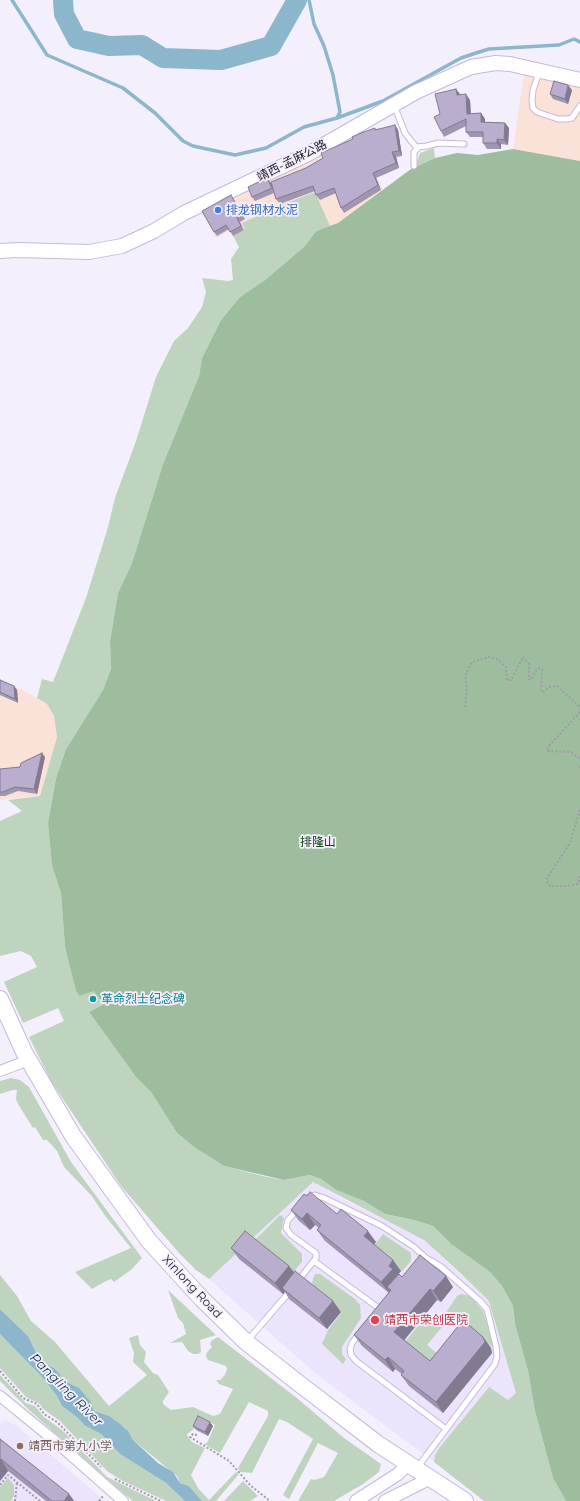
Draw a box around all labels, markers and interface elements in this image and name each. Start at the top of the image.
street label: 靖西-孟麻公路 [255,137,329,185]
place label: 排龙钢材水泥 [226,203,298,217]
marker: 排龙钢材水泥 [213,205,223,215]
park label: 排隆山 [300,835,336,849]
place label: 革命烈士纪念碑 [101,992,185,1006]
marker: 革命烈士纪念碑 [88,994,98,1004]
street label: Xinlong Road [159,1253,225,1321]
place label: 靖西市荣创医院 [384,1313,468,1327]
marker: 靖西市荣创医院 [369,1314,381,1326]
water label: Pangling River [26,1350,106,1430]
place label: 靖西市第九小学 [28,1439,112,1453]
marker: 靖西市第九小学 [15,1441,25,1451]

